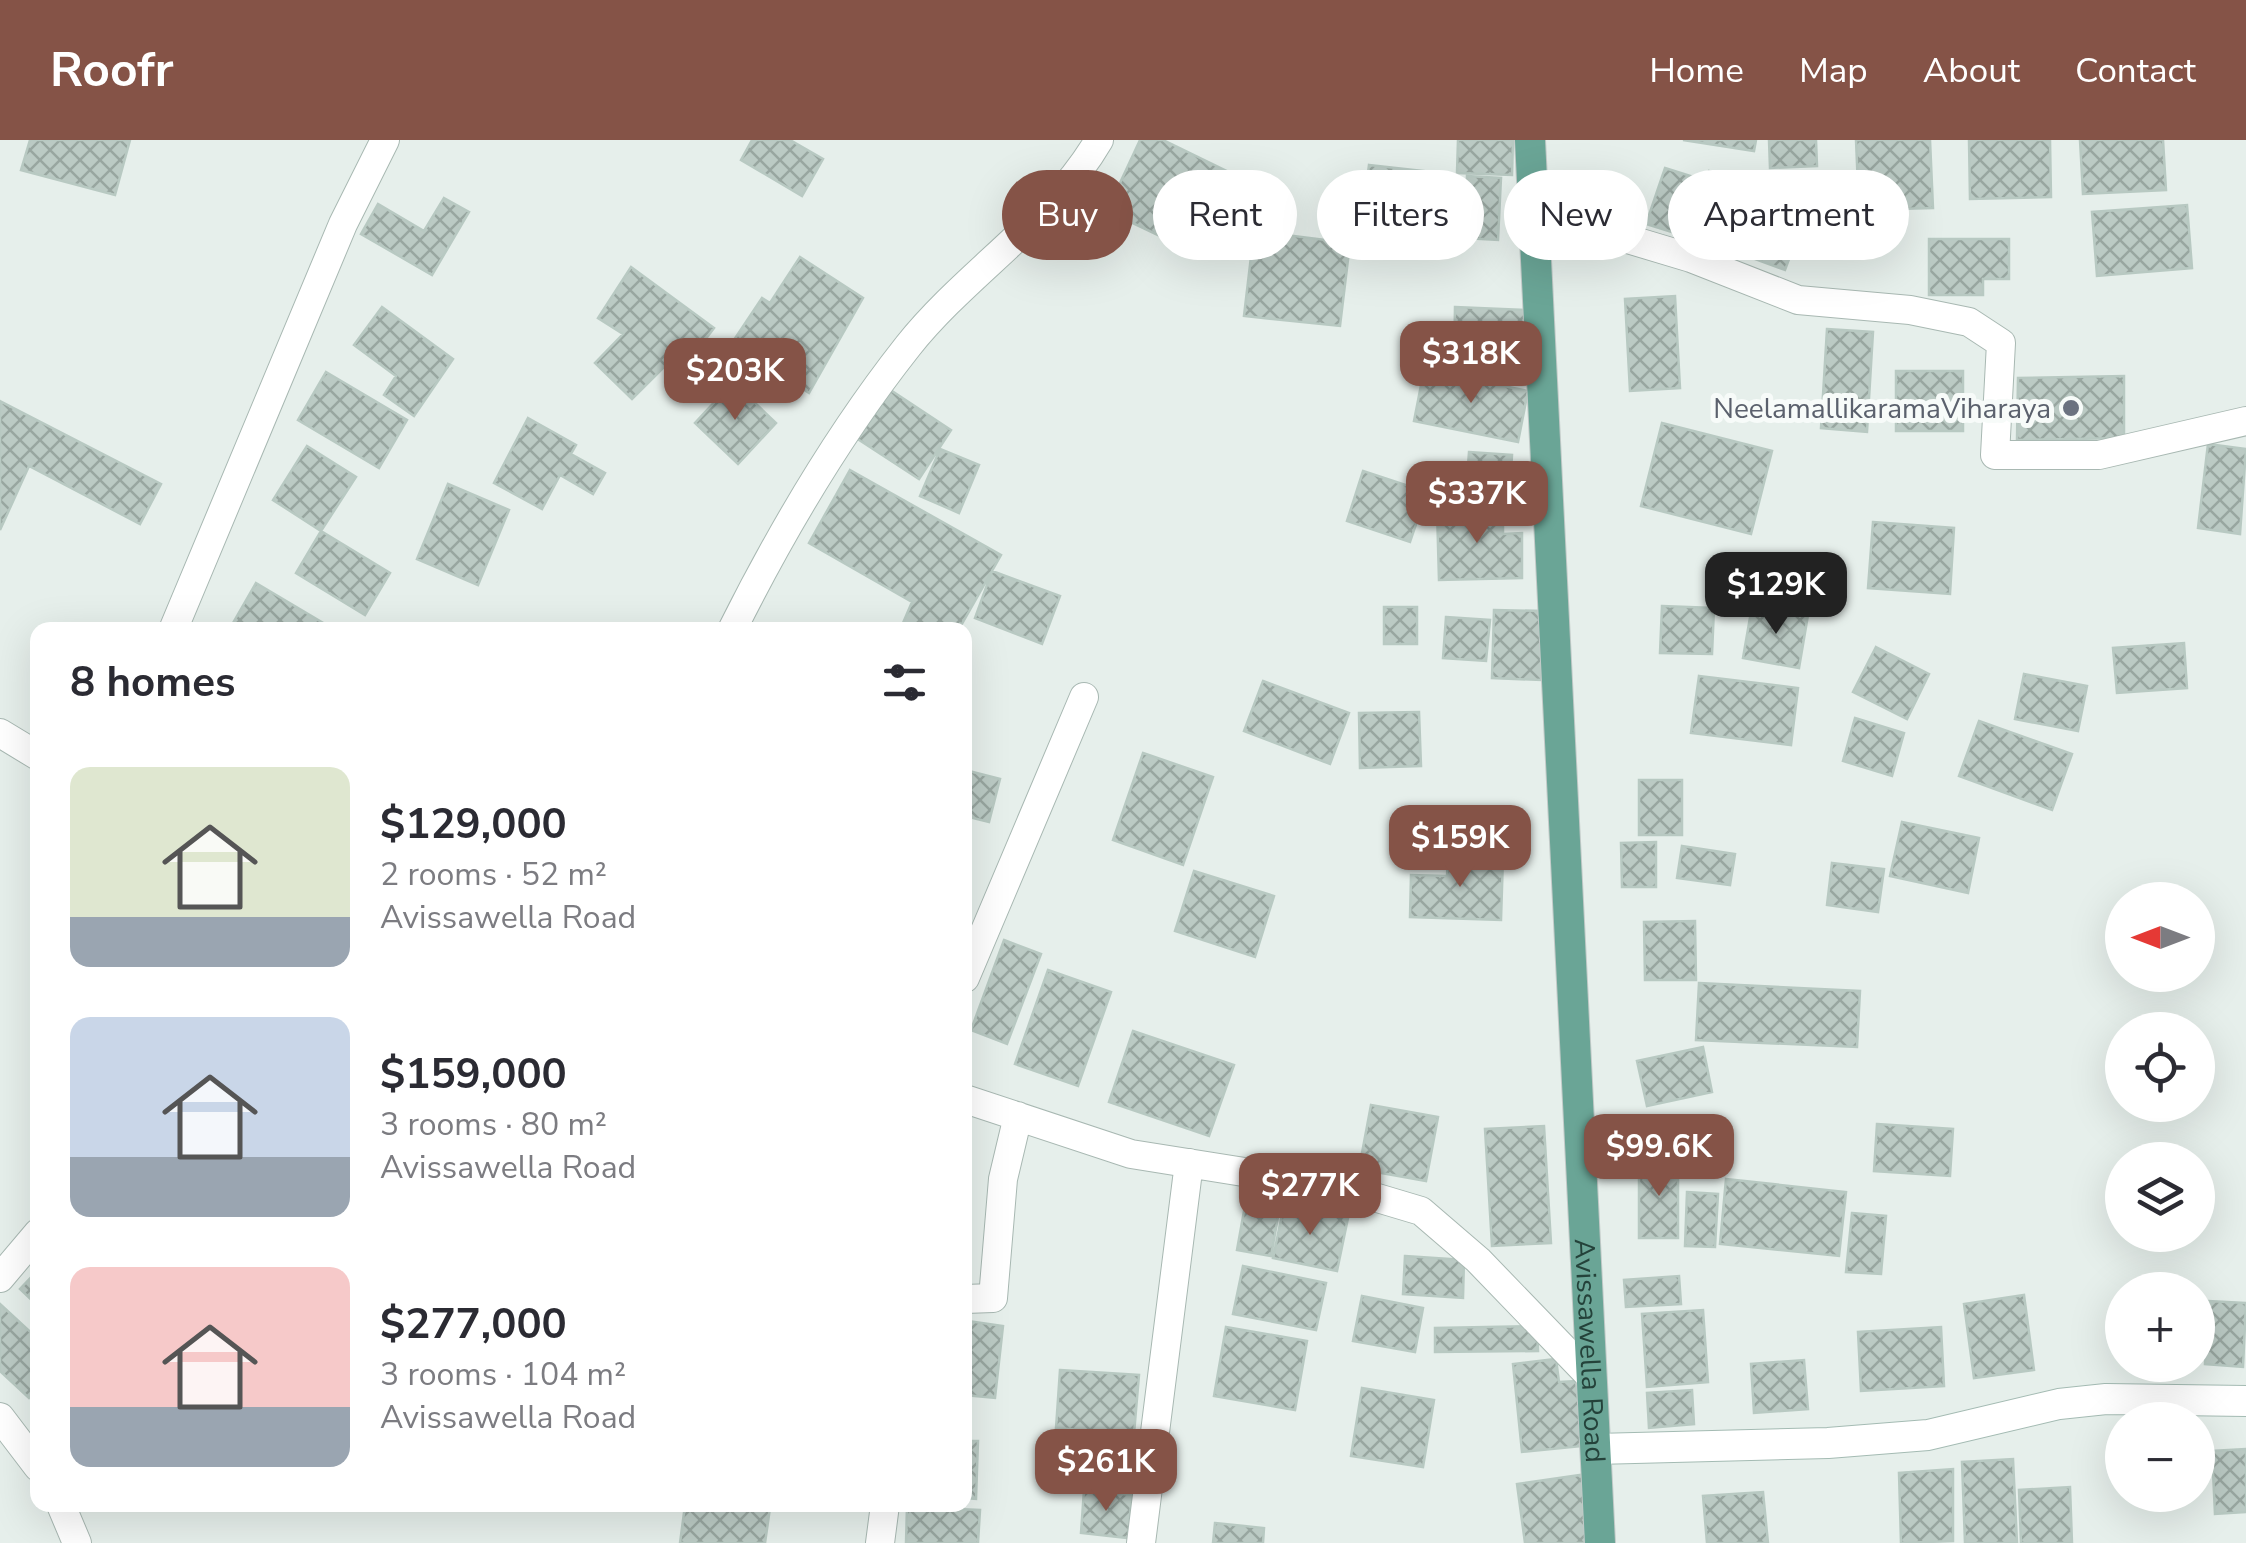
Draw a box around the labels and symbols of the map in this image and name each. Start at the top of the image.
pin: $318K [1401,321,1541,406]
pin: $203K [665,338,805,423]
place label: NeelamallikaramaViharaya [1713,390,2051,428]
marker: NeelamallikaramaViharaya [2060,397,2082,419]
pin: $337K [1407,461,1547,546]
pin: $129K [1706,552,1846,637]
pin: $159K [1390,805,1530,890]
north arrow [2105,882,2215,992]
pin: $99.6K [1578,1114,1740,1199]
pin: $277K [1240,1153,1380,1238]
street label: Avissawella Road [1565,1238,1614,1464]
pin: $261K [1036,1429,1176,1514]

